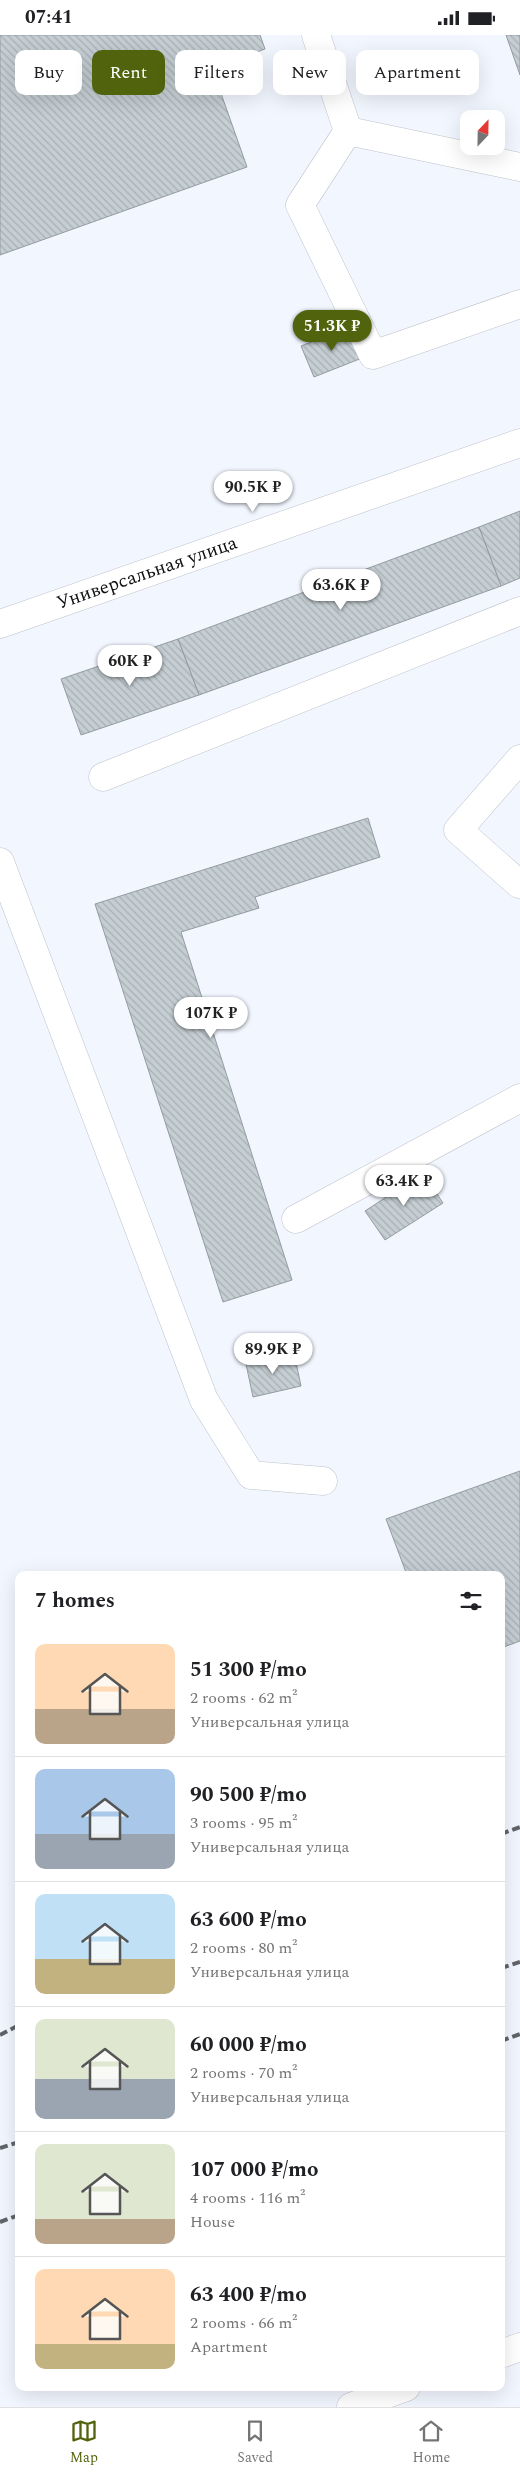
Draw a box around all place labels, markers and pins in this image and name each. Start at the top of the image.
pin: 51.3K ₽ [286,309,378,352]
pin: 90.5K ₽ [207,471,299,513]
pin: 63.6K ₽ [295,569,387,611]
pin: 60K ₽ [95,645,165,687]
pin: 107K ₽ [170,997,252,1039]
pin: 63.4K ₽ [358,1165,450,1207]
pin: 89.9K ₽ [227,1333,319,1375]

